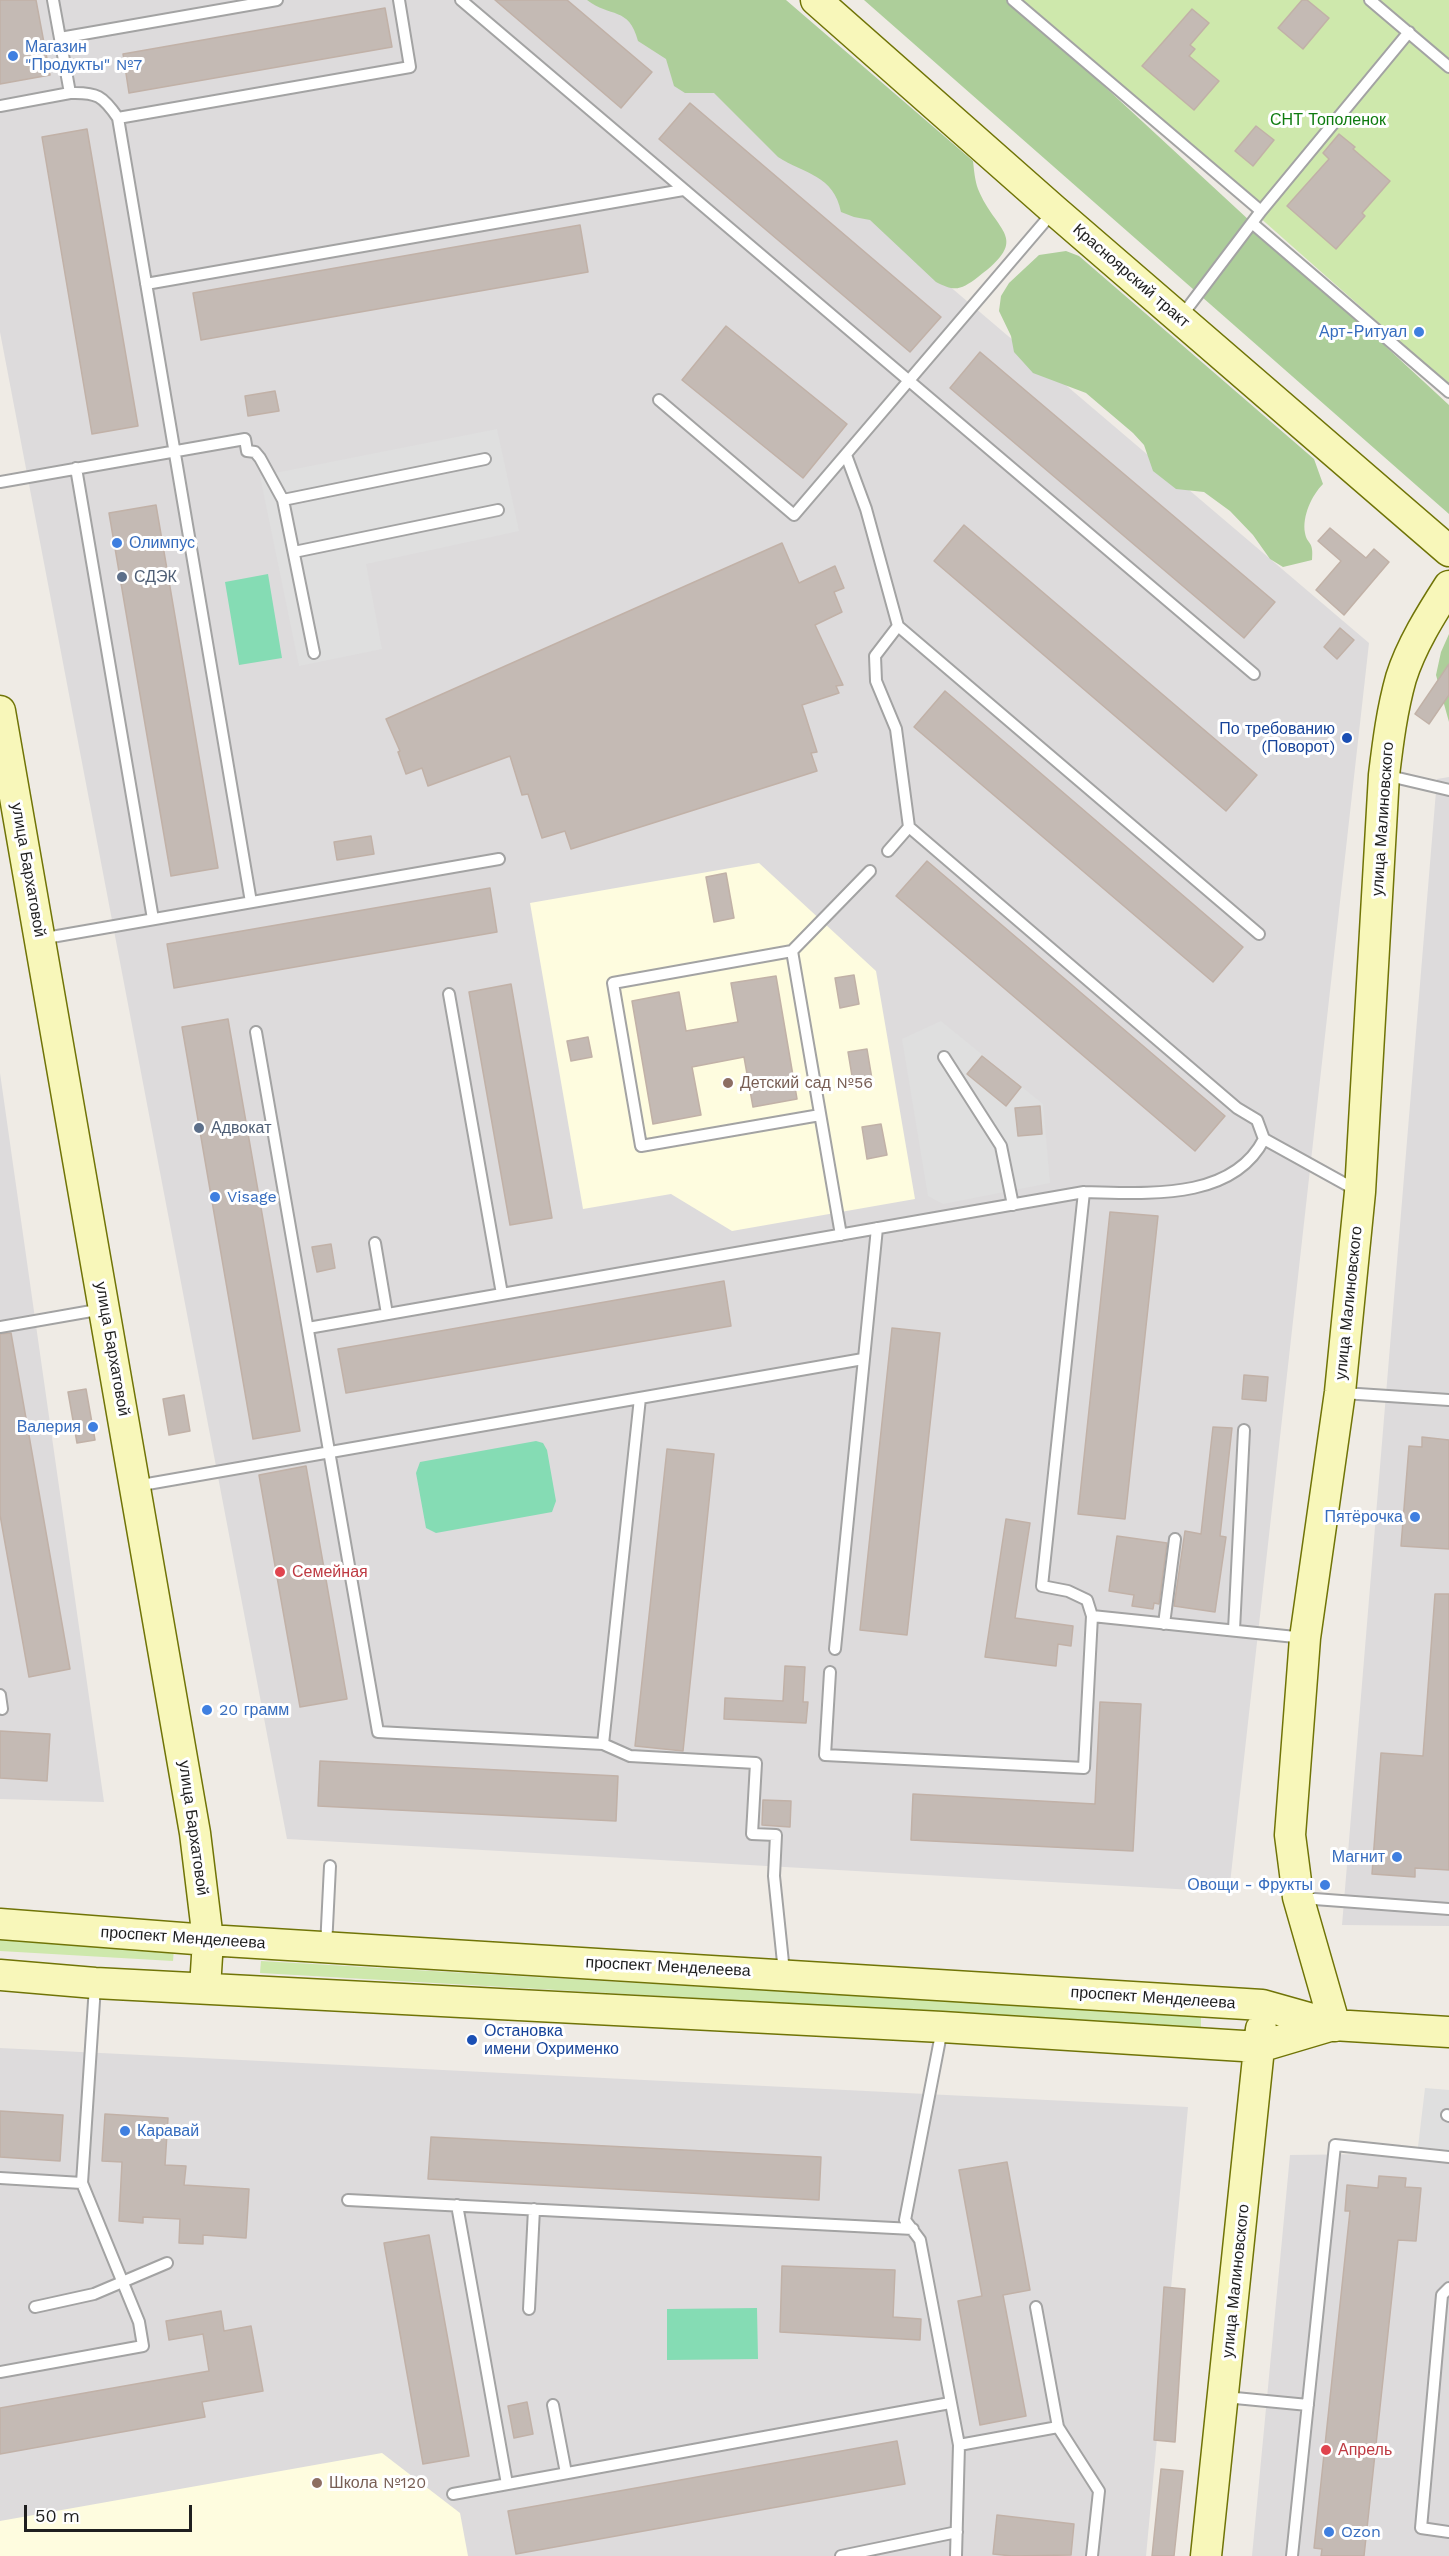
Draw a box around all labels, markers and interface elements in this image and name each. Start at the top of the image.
place label: Магазин "Продукты" №7 [25,37,142,75]
marker: Магазин "Продукты" №7 [6,49,20,63]
park label: СНТ Тополенок [1270,110,1386,130]
street label: Красноярский тракт [1069,220,1193,332]
place label: Арт-Ритуал [1319,322,1407,342]
marker: Арт-Ритуал [1412,325,1426,339]
place label: Олимпус [129,533,195,553]
marker: Олимпус [110,536,124,550]
place label: СДЭК [134,567,177,587]
marker: СДЭК [115,570,129,584]
place label: По требованию (Поворот) [1219,719,1335,757]
marker: По требованию (Поворот) [1340,731,1354,745]
street label: улица Малиновского [1368,741,1398,897]
street label: улица Бархатовой [7,801,49,939]
place label: Детский сад №56 [740,1073,873,1093]
marker: Детский сад №56 [721,1076,735,1090]
place label: Адвокат [211,1118,271,1138]
marker: Адвокат [192,1121,206,1135]
place label: Visage [227,1187,277,1207]
marker: Visage [208,1190,222,1204]
street label: улица Малиновского [1331,1225,1367,1381]
street label: улица Бархатовой [91,1280,133,1418]
place label: Валерия [17,1417,81,1437]
marker: Валерия [86,1420,100,1434]
place label: Пятёрочка [1325,1507,1403,1527]
marker: Пятёрочка [1408,1510,1422,1524]
place label: Семейная [292,1562,368,1582]
marker: Семейная [273,1565,287,1579]
place label: 20 грамм [219,1700,289,1720]
marker: 20 грамм [200,1703,214,1717]
street label: улица Бархатовой [174,1759,212,1897]
place label: Магнит [1332,1847,1385,1867]
marker: Магнит [1390,1850,1404,1864]
place label: Овощи - Фрукты [1187,1875,1313,1895]
marker: Овощи - Фрукты [1318,1878,1332,1892]
street label: проспект Менделеева [100,1923,266,1953]
street label: проспект Менделеева [585,1953,751,1981]
street label: проспект Менделеева [1070,1983,1236,2013]
place label: Остановка имени Охрименко [484,2021,619,2059]
marker: Остановка имени Охрименко [465,2033,479,2047]
place label: Каравай [137,2121,199,2141]
marker: Каравай [118,2124,132,2138]
street label: улица Малиновского [1218,2203,1254,2359]
place label: Апрель [1338,2440,1392,2460]
marker: Апрель [1319,2443,1333,2457]
place label: Школа №120 [329,2473,426,2493]
marker: Школа №120 [310,2476,324,2490]
scale bar [27,2493,195,2531]
text: 50 m [35,2505,80,2526]
place label: Ozon [1341,2522,1381,2542]
marker: Ozon [1322,2525,1336,2539]

